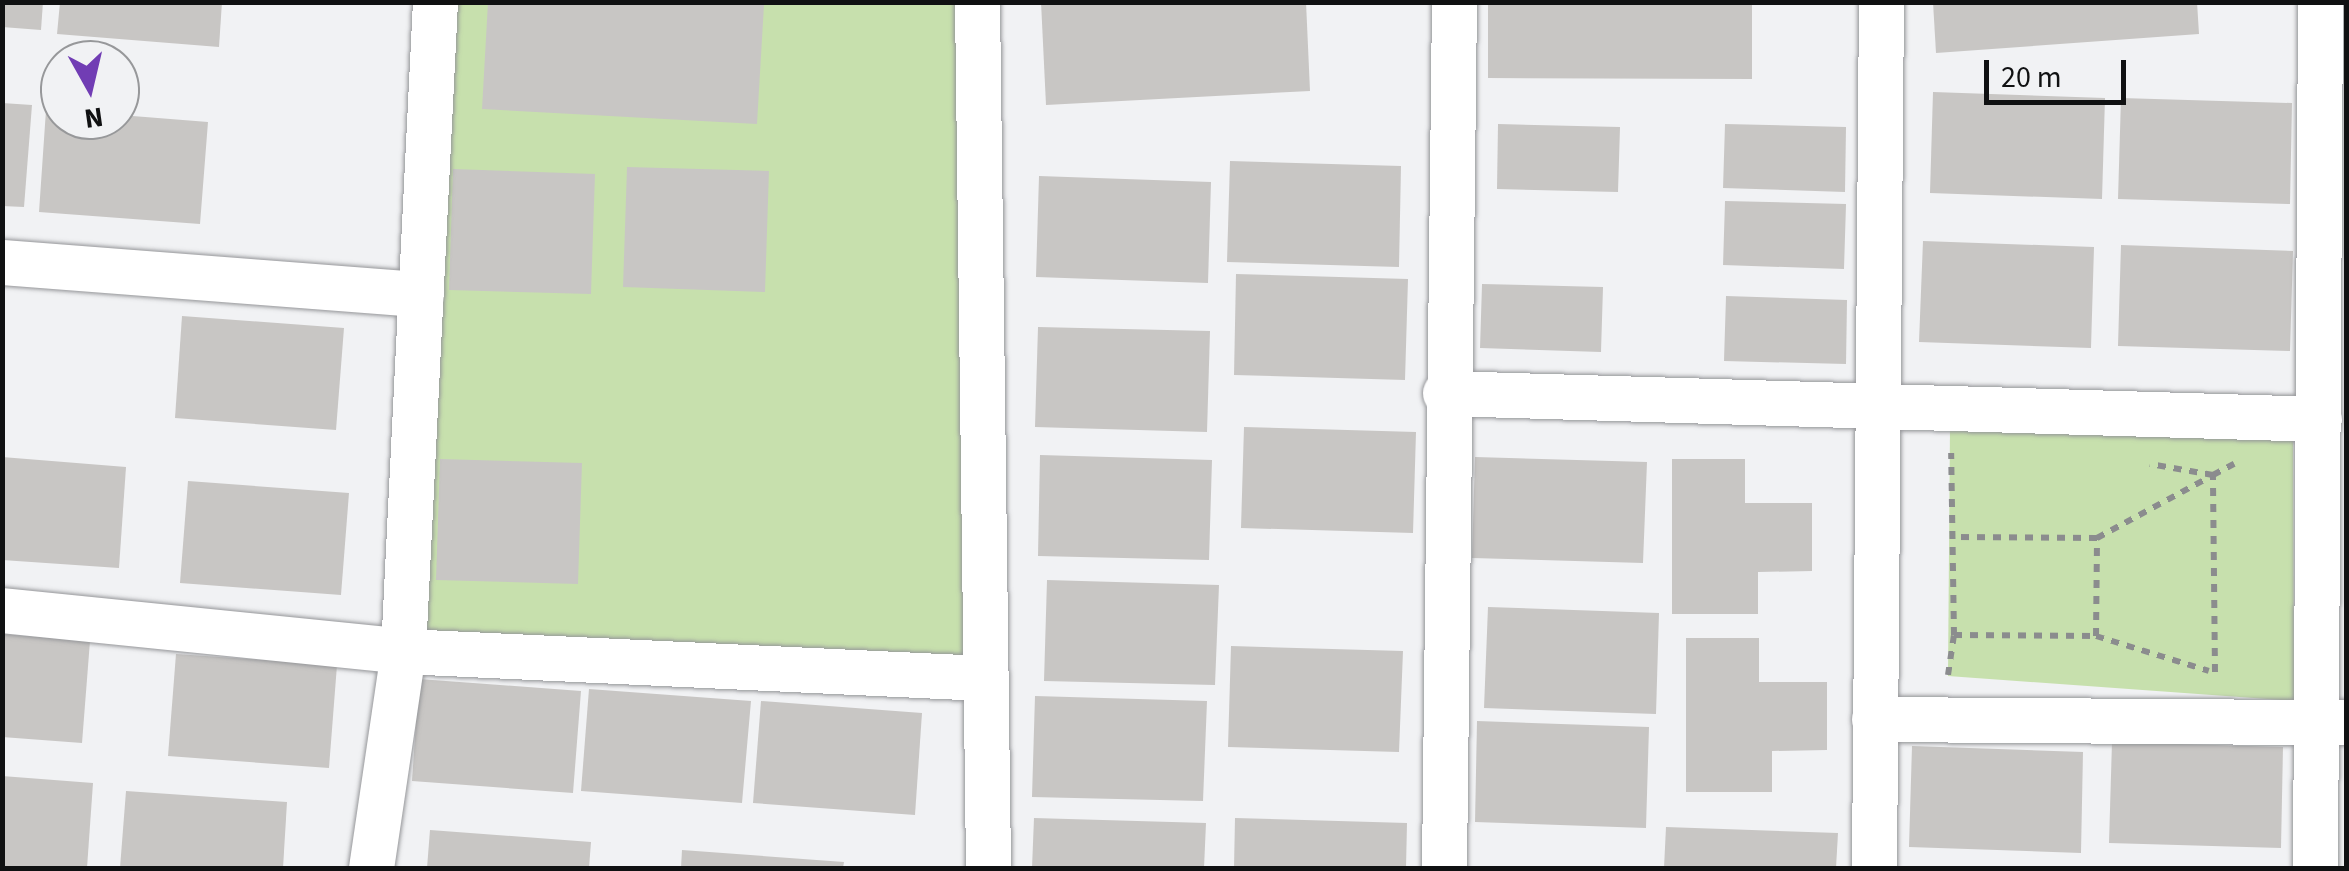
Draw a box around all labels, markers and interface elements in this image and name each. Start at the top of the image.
north arrow [40,40,140,140]
scale bar [1989,40,2132,102]
text: 20 m [2001,56,2062,99]
text: N [82,97,106,139]

